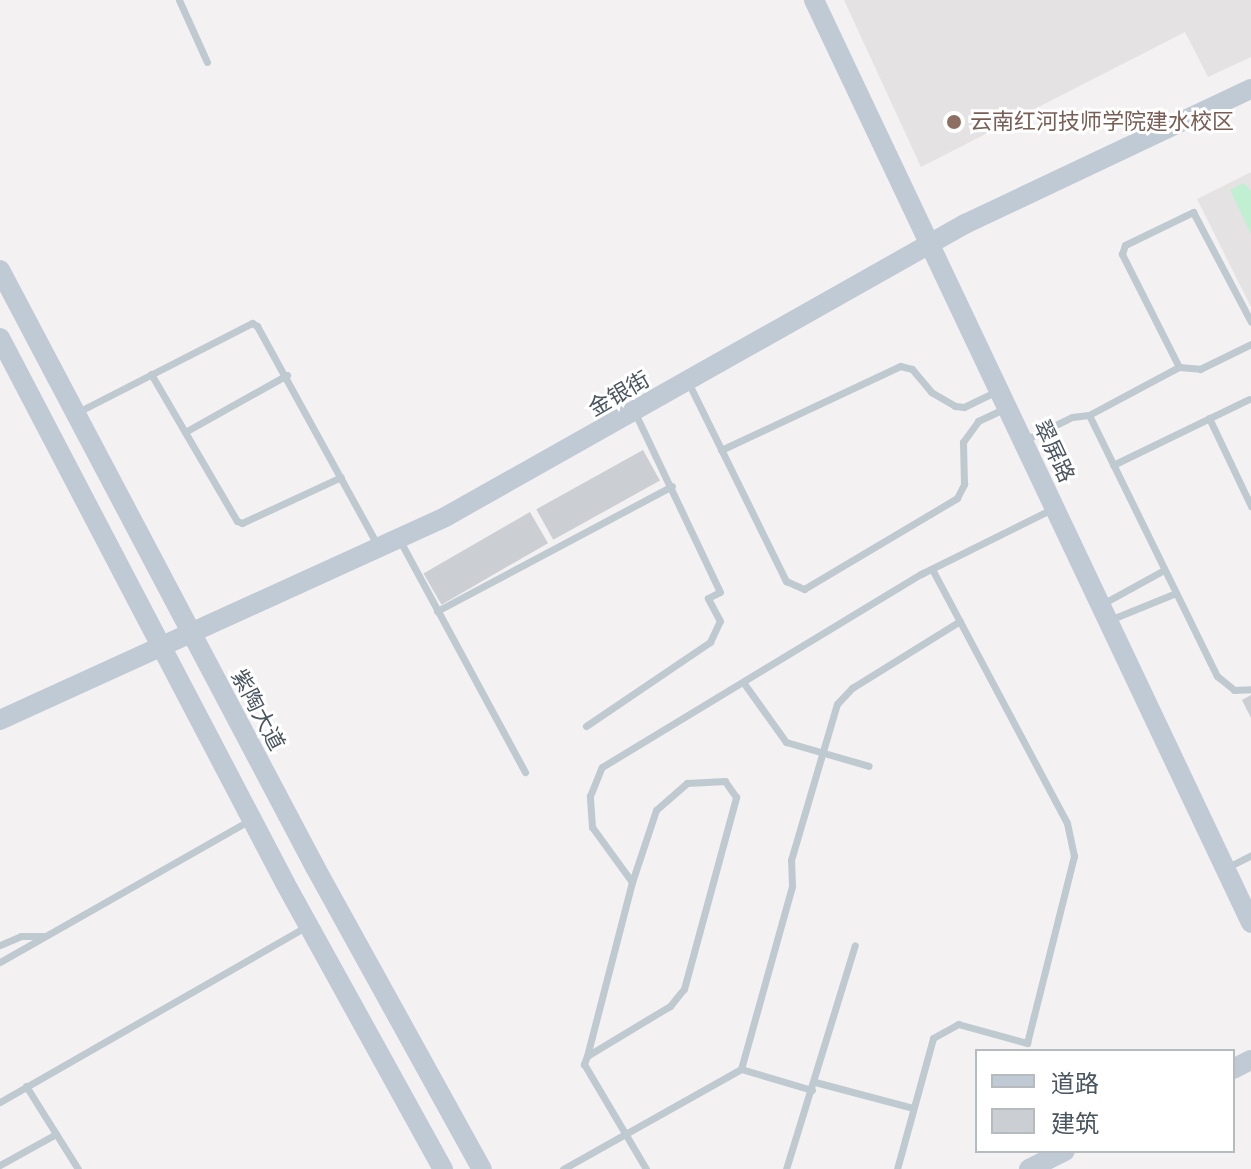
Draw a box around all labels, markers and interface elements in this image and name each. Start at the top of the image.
place label: 云南红河技师学院建水校区 [970,109,1234,135]
marker: 云南红河技师学院建水校区 [945,113,963,131]
street label: 金银街 [584,366,654,422]
street label: 翠屏路 [1028,416,1080,486]
street label: 紫陶大道 [226,665,290,755]
legend [975,1049,1235,1153]
text: 道路 [1051,1068,1099,1099]
text: 建筑 [1051,1108,1099,1139]

